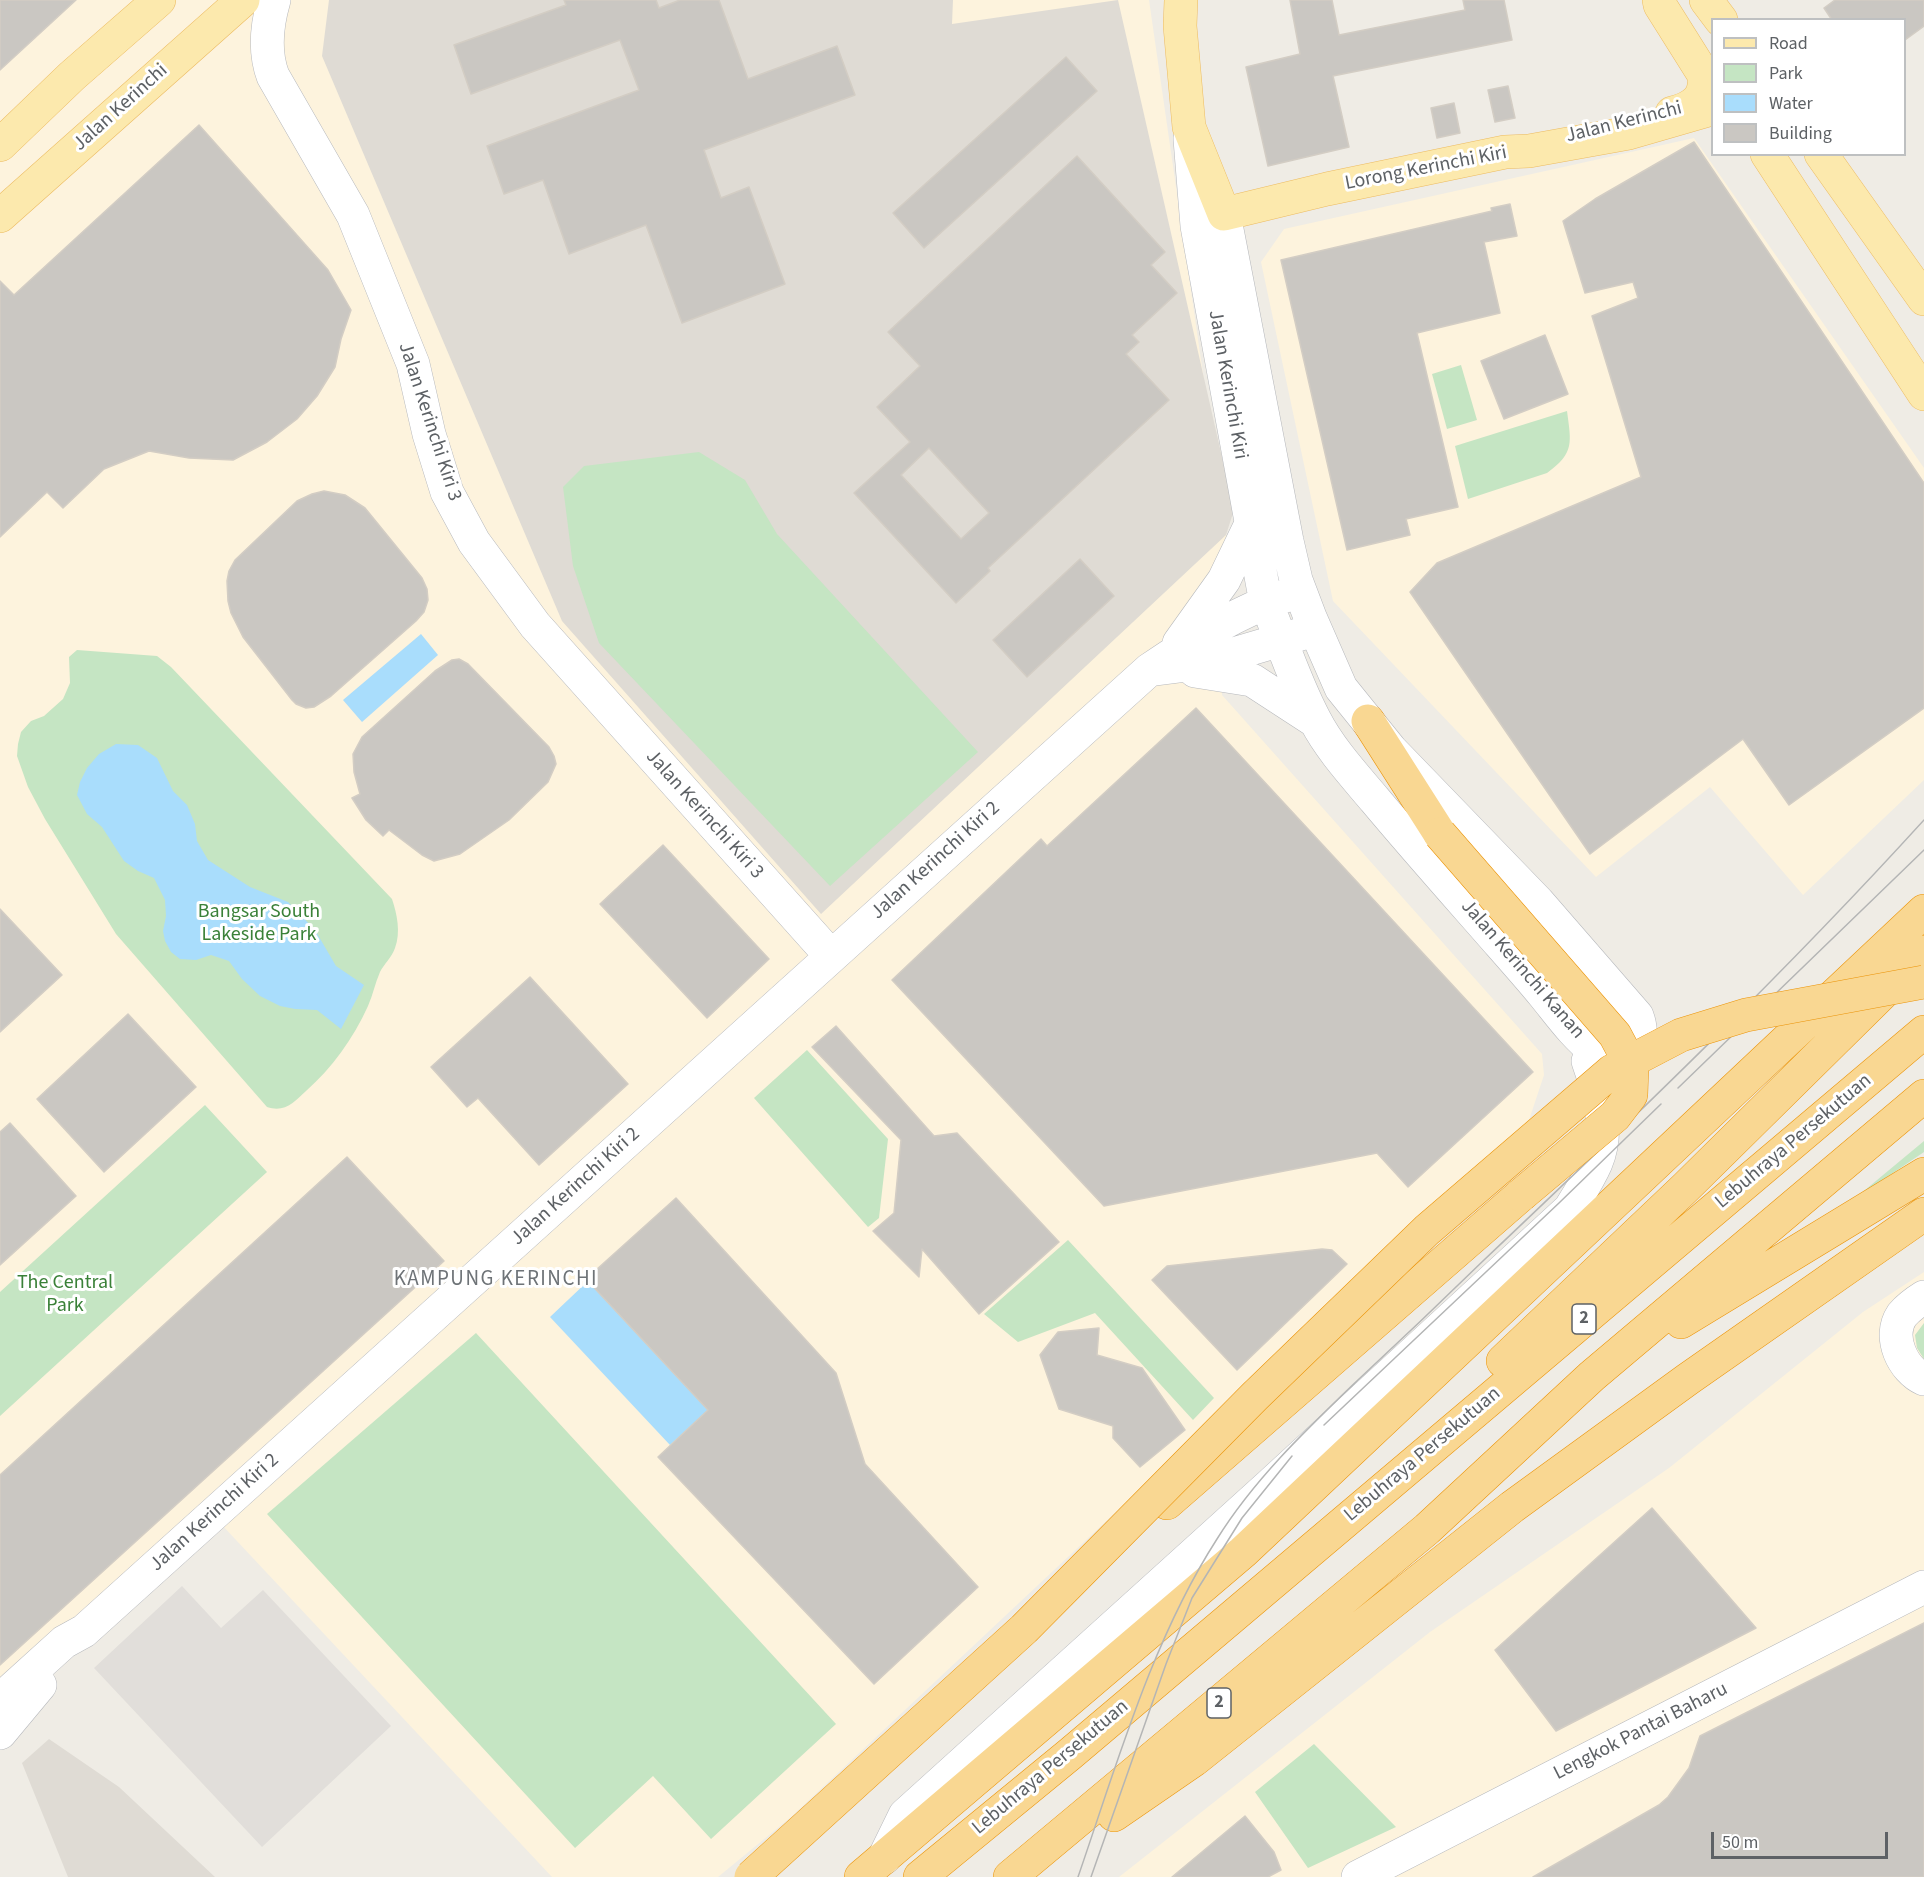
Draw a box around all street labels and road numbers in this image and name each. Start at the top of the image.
street label: Jalan Kerinchi [69,59,173,157]
street label: Jalan Kerinchi [1563,97,1685,149]
street label: Lorong Kerinchi Kiri [1343,142,1509,196]
street label: Jalan Kerinchi Kiri [1202,308,1252,462]
street label: Jalan Kerinchi Kiri 3 [392,340,466,504]
street label: Jalan Kerinchi Kiri 3 [640,746,768,884]
street label: Jalan Kerinchi Kiri 2 [867,797,1005,925]
street label: Jalan Kerinchi Kanan [1455,896,1589,1044]
street label: Lebuhraya Persekutuan [1711,1070,1877,1214]
street label: Jalan Kerinchi Kiri 2 [507,1123,645,1251]
road number: 2 [1572,1304,1596,1334]
street label: Lebuhraya Persekutuan [1340,1383,1506,1527]
street label: Jalan Kerinchi Kiri 2 [146,1449,284,1577]
street label: Lengkok Pantai Baharu [1550,1678,1732,1786]
road number: 2 [1207,1688,1231,1718]
street label: Lebuhraya Persekutuan [968,1696,1134,1840]

